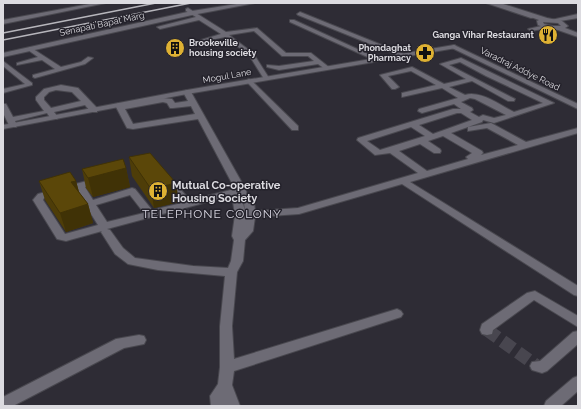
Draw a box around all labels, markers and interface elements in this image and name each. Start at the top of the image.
street label: Senapati Bapat Marg [59,10,145,38]
restaurant icon: Ganga Vihar Restaurant [537,24,559,46]
place label: Ganga Vihar Restaurant [432,30,535,40]
building icon: Brookeville housing society [164,37,186,59]
place label: Brookeville housing society [189,38,257,58]
pharmacy icon: Phondaghat Pharmacy [414,42,436,64]
place label: Phondaghat Pharmacy [358,43,412,63]
street label: Varadraj Addye Road [479,45,562,93]
street label: Mogul Lane [202,67,253,85]
place label: Mutual Co-operative Housing Society [172,179,281,205]
building icon: Mutual Co-operative Housing Society [147,180,169,202]
district label: TELEPHONE COLONY [142,207,282,221]

